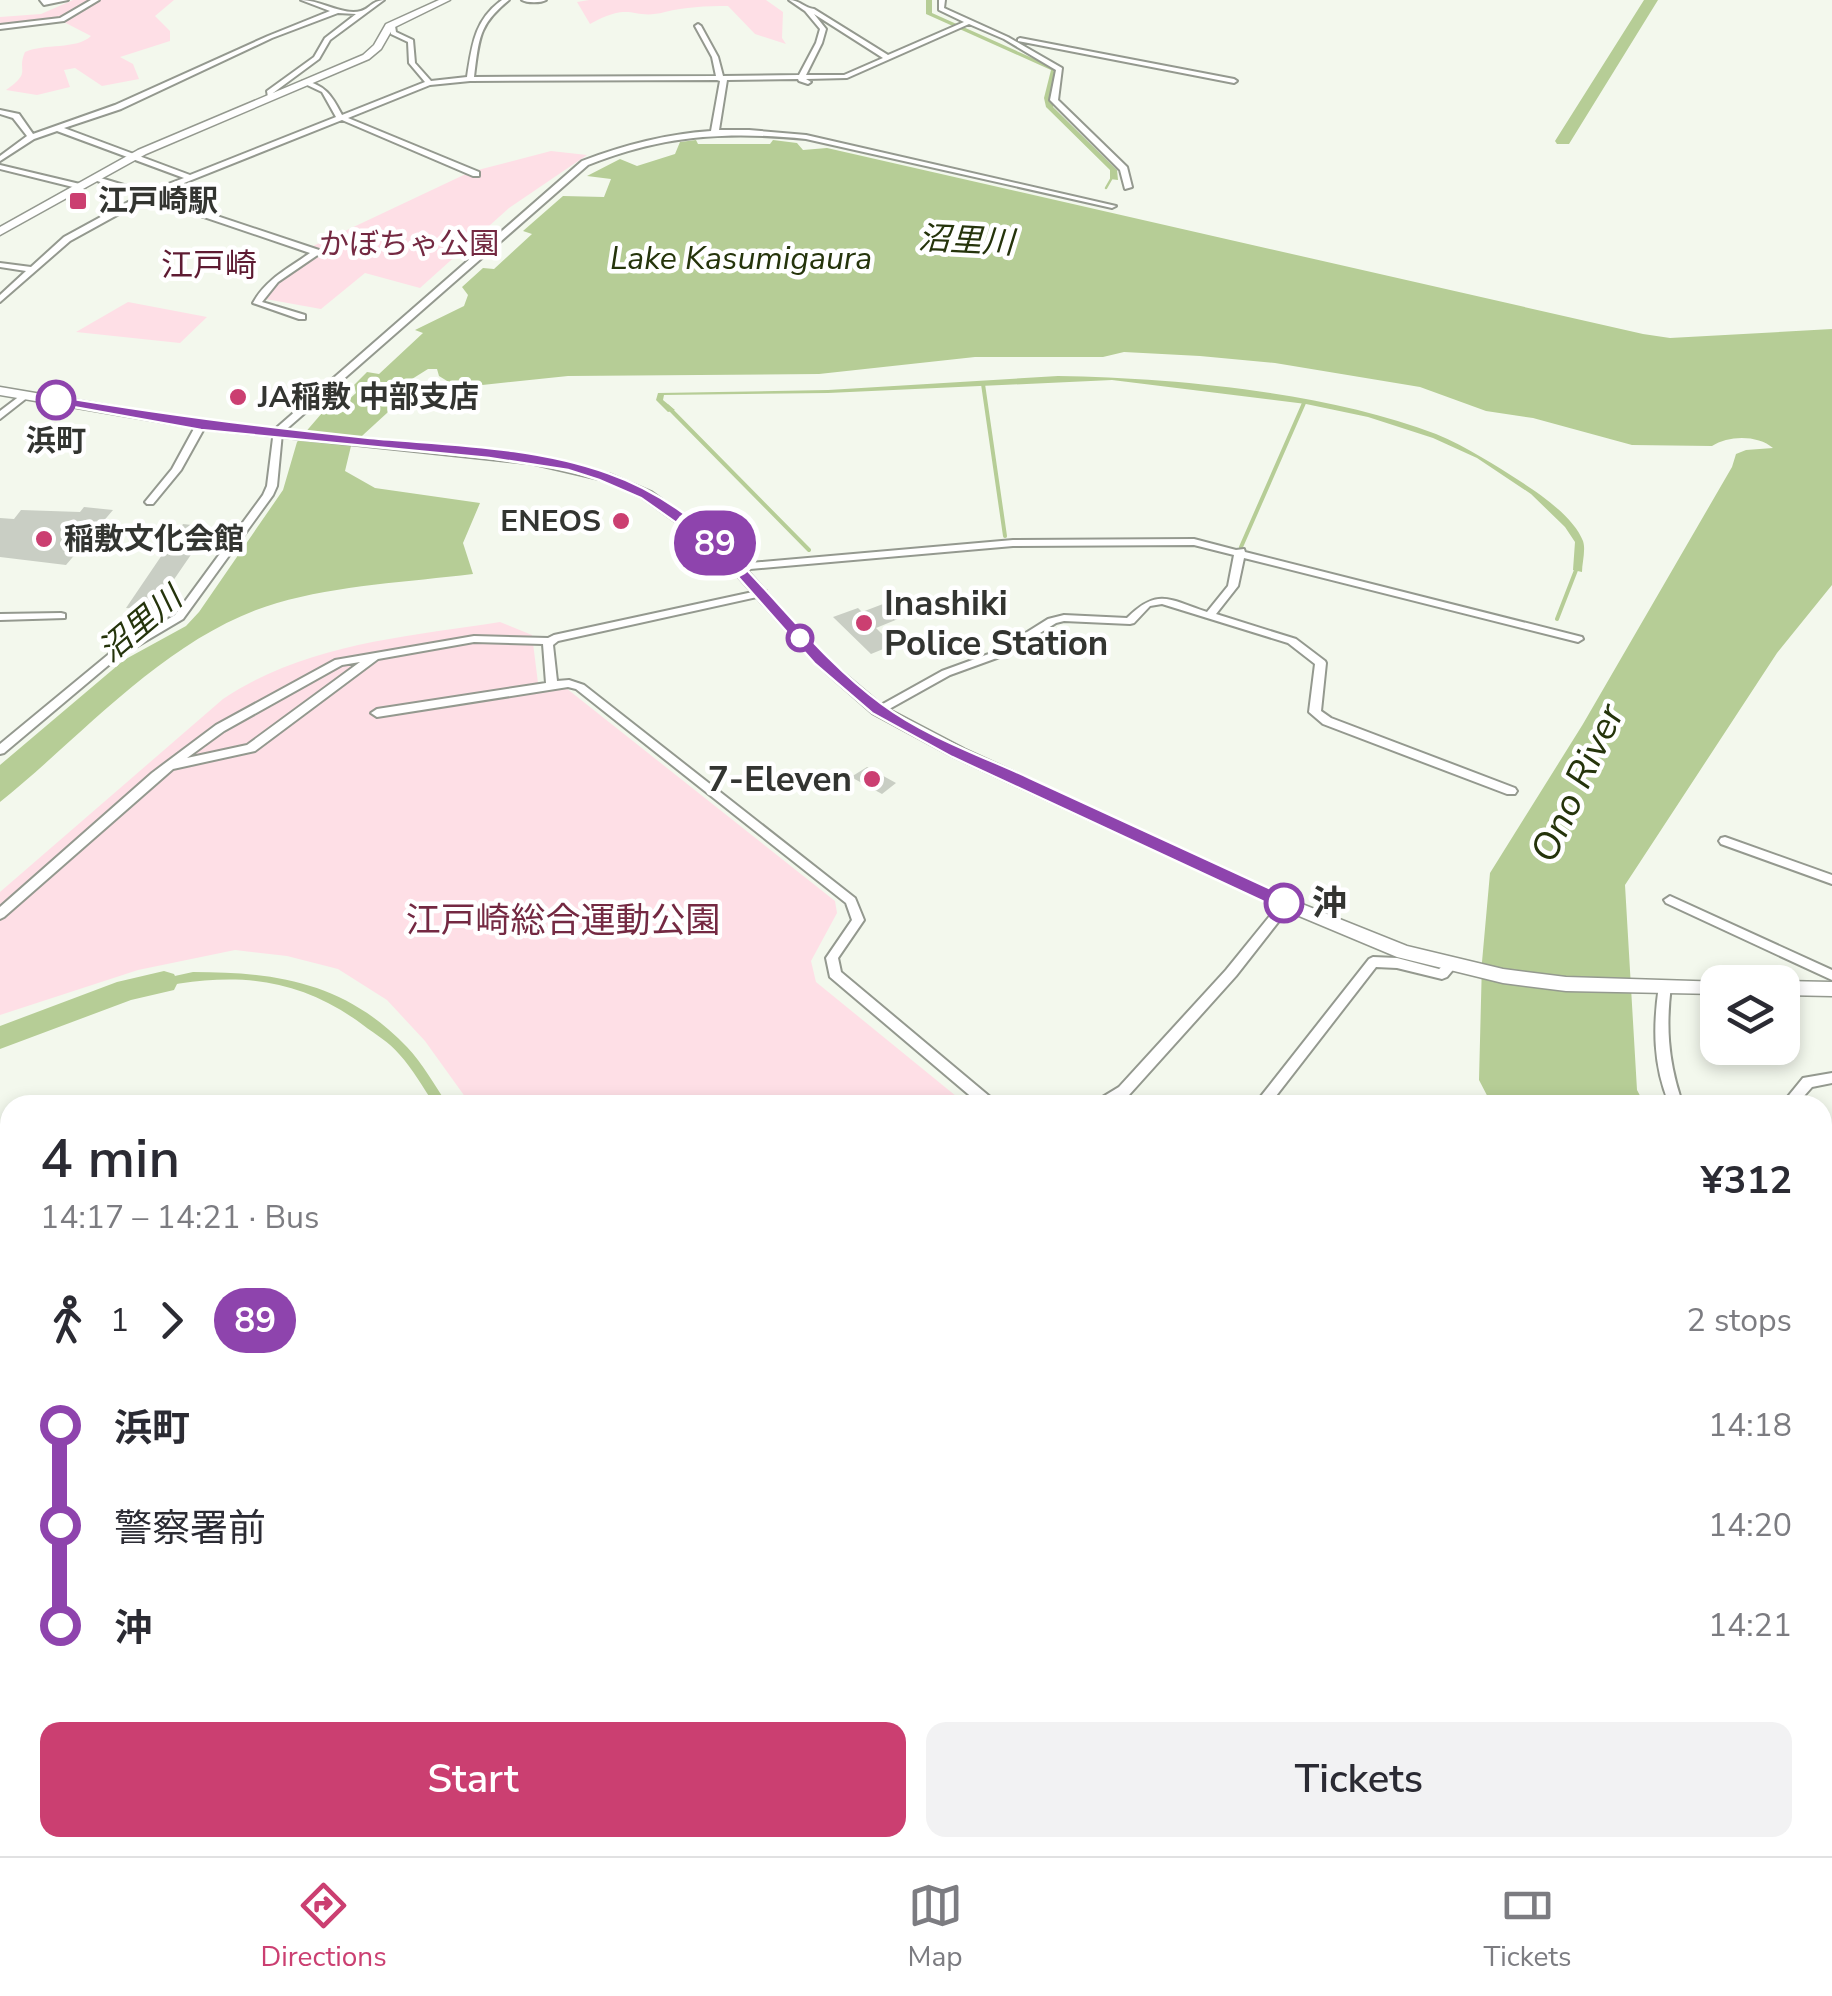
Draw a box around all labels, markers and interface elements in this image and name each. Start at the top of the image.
place label: 江戸崎駅 [98,181,218,222]
marker: 江戸崎駅 [67,190,89,212]
water label: 沼里川 [917,217,1018,265]
park label: かぼちゃ公園 [319,224,499,265]
water label: Lake Kasumigaura [610,237,872,280]
district label: 江戸崎 [161,244,257,287]
place label: JA稲敷 中部支店 [257,377,479,418]
marker: 浜町 [37,381,75,419]
marker: JA稲敷 中部支店 [227,386,249,408]
place label: 浜町 [26,421,86,462]
place label: ENEOS [500,501,601,542]
marker: ENEOS [610,510,632,532]
line badge: 89 [670,510,760,576]
place label: 稲敷文化会館 [64,519,244,560]
text: 89 [694,520,736,567]
marker: 稲敷文化会館 [33,528,55,550]
water label: 沼里川 [90,575,193,672]
place label: Inashiki Police Station [884,580,1108,667]
marker: Inashiki Police Station [853,612,875,634]
unlabelled marker [787,625,813,651]
water label: Ono River [1519,695,1637,871]
place label: 7-Eleven [708,756,852,803]
marker: 7-Eleven [861,768,883,790]
place label: 沖 [1312,880,1347,927]
marker: 沖 [1265,884,1303,922]
park label: 江戸崎総合運動公園 [405,897,721,944]
map controls [1700,965,1800,1065]
button: layers [1700,965,1800,1065]
text: 4 min [40,1121,180,1196]
text: ¥312 [1701,1155,1792,1206]
text: 14:17 – 14:21 · Bus [40,1196,319,1239]
icon: walk [40,1293,95,1348]
icon: forward [144,1293,199,1348]
text: 89 [234,1297,276,1344]
text: 1 [110,1299,129,1342]
text: 2 stops [1686,1299,1792,1342]
text: 浜町 [114,1403,190,1454]
text: 14:18 [1708,1404,1792,1447]
text: 警察署前 [114,1503,266,1554]
text: 14:20 [1708,1504,1792,1547]
text: 沖 [114,1603,152,1654]
text: 14:21 [1708,1604,1792,1647]
button: Start [40,1722,906,1837]
button: Tickets [926,1722,1792,1837]
tab: Directions [260,1878,387,1976]
tab: Map [908,1878,963,1976]
tab: Tickets [1483,1878,1572,1976]

